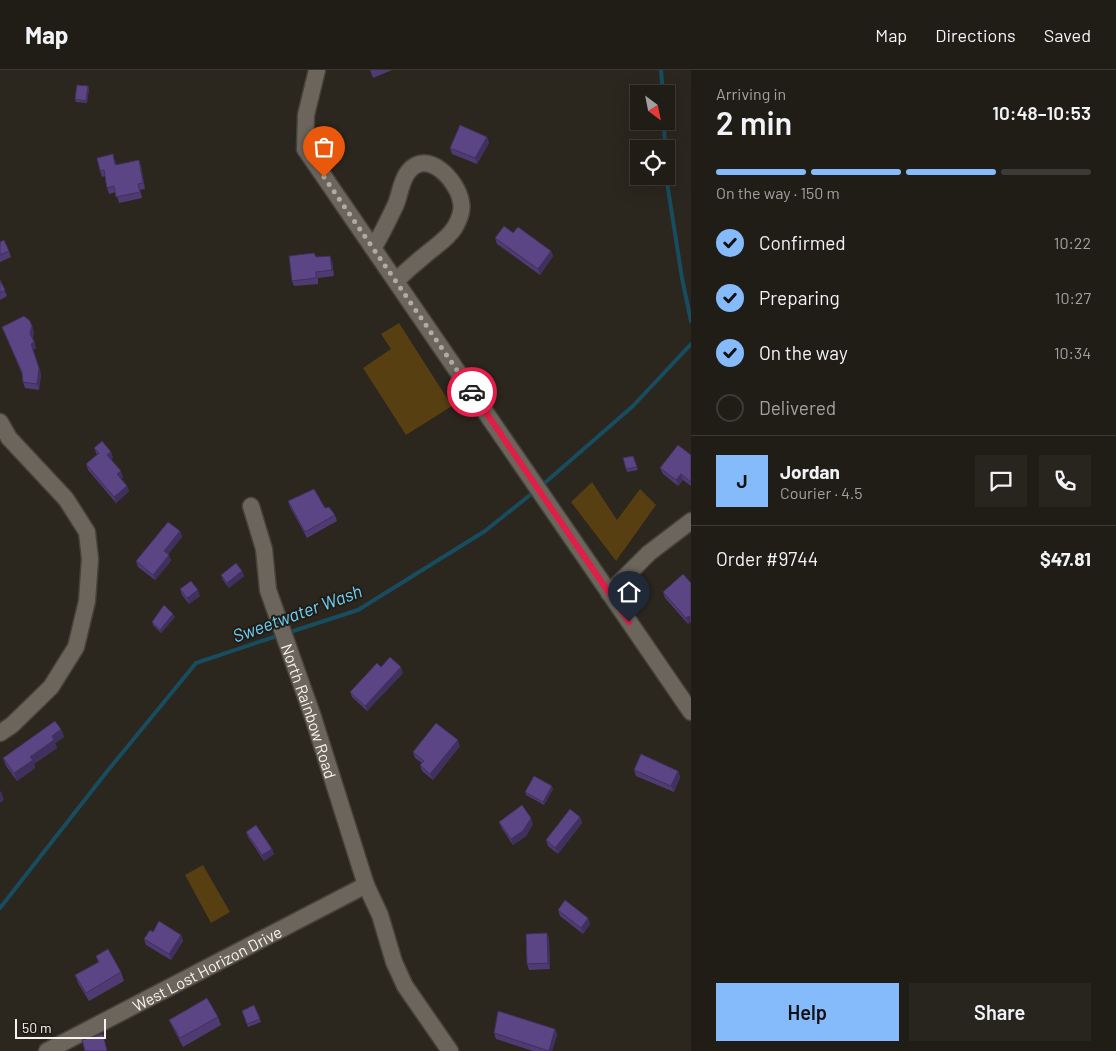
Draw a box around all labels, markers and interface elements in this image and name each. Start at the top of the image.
text: Map [25,20,68,49]
text: Map [875,24,907,46]
text: Directions [935,24,1016,46]
text: Saved [1044,24,1091,46]
text: Arriving in [716,84,786,103]
north arrow [630,85,675,130]
map controls [630,85,675,185]
text: 10:48–10:53 [992,101,1091,124]
text: 2 min [716,103,792,141]
pin [303,126,345,177]
icon: bag [310,133,338,161]
button: locate [630,140,675,185]
text: On the way · 150 m [716,183,840,202]
icon: check [716,229,744,257]
text: Confirmed [759,231,846,254]
text: 10:22 [1054,233,1091,252]
icon: check [716,284,744,312]
text: Preparing [759,286,840,309]
text: 10:27 [1055,288,1091,307]
icon: check [716,339,744,367]
text: On the way [759,341,848,364]
text: 10:34 [1054,343,1091,362]
courier [447,367,497,417]
icon: car [458,378,486,406]
text: Delivered [759,396,836,419]
button: chat [975,455,1027,507]
button: phone [1039,455,1091,507]
text: Jordan [780,460,840,483]
text: J [736,469,748,492]
text: Courier · 4.5 [780,483,863,502]
text: Order #9744 [716,547,818,570]
text: $47.81 [1040,547,1091,570]
pin [608,571,650,622]
icon: home [615,578,643,606]
water label: Sweetwater Wash [229,579,365,647]
street label: North Rainbow Road [278,641,341,781]
street label: West Lost Horizon Drive [129,921,284,1015]
button: Help [716,983,899,1041]
button: Share [909,983,1091,1041]
scale bar [15,1016,106,1039]
text: 50 m [22,1019,51,1036]

